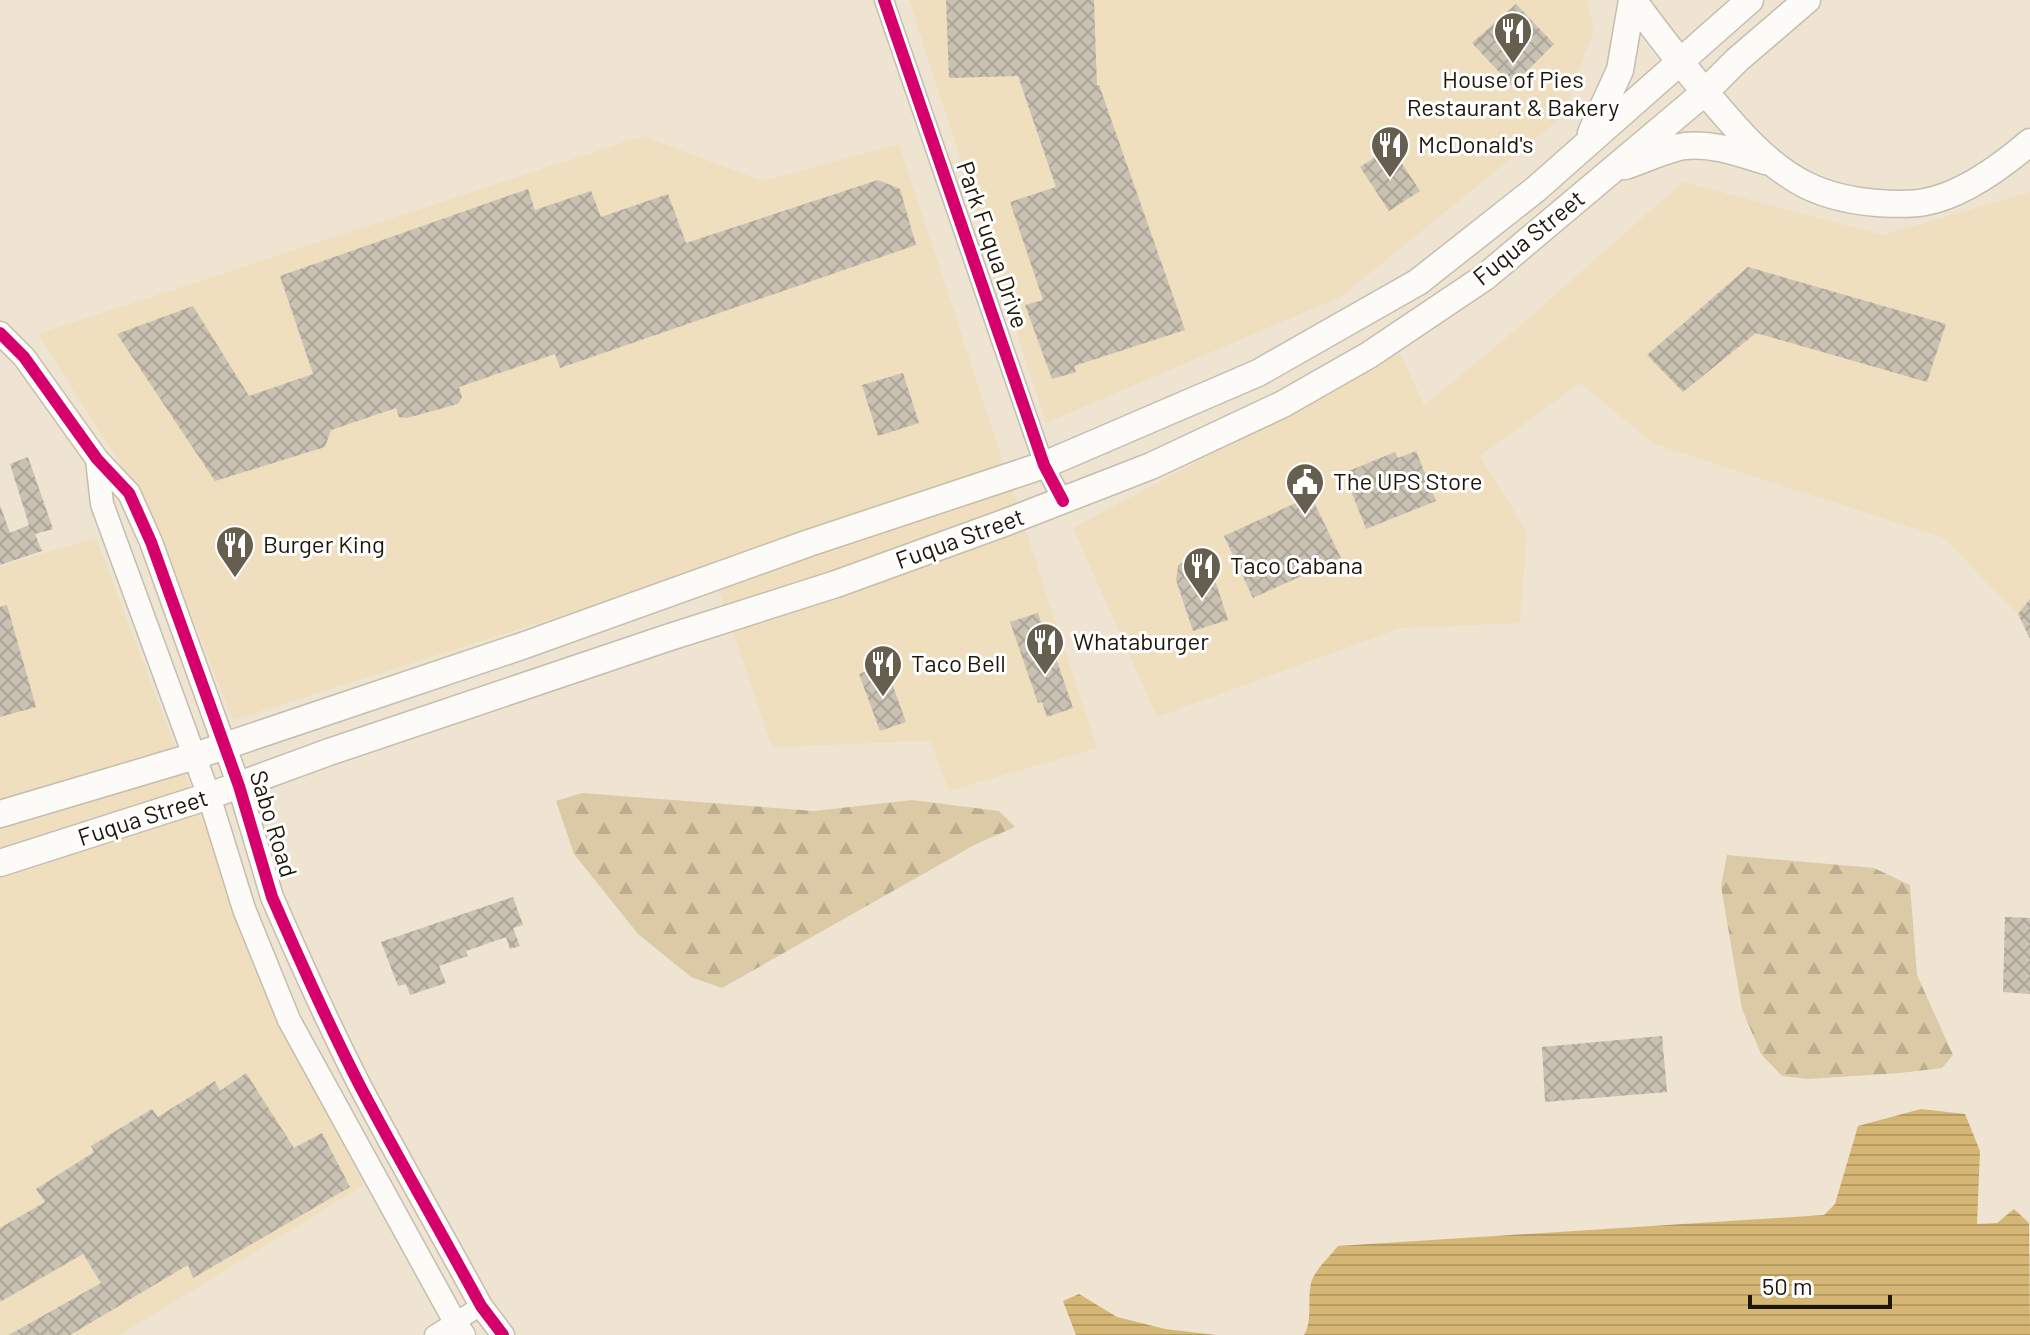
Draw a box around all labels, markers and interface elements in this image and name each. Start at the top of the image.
restaurant icon: House of Pies Restaurant & Bakery [1492,10,1534,65]
place label: House of Pies Restaurant & Bakery [1407,64,1619,121]
restaurant icon: McDonald's [1369,124,1411,179]
place label: McDonald's [1418,129,1533,158]
street label: Park Fuqua Drive [951,157,1036,332]
street label: Fuqua Street [1467,183,1590,291]
public building icon: The UPS Store [1284,461,1326,516]
place label: The UPS Store [1333,466,1482,495]
street label: Fuqua Street [891,501,1028,574]
restaurant icon: Burger King [214,524,256,579]
place label: Burger King [263,529,385,558]
restaurant icon: Taco Cabana [1181,545,1223,600]
place label: Taco Cabana [1230,550,1363,579]
restaurant icon: Whataburger [1024,621,1066,676]
place label: Whataburger [1073,626,1209,655]
restaurant icon: Taco Bell [862,643,904,698]
place label: Taco Bell [911,648,1006,677]
street label: Sabo Road [244,767,304,880]
street label: Fuqua Street [74,782,211,851]
scale bar [1750,1259,1890,1309]
text: 50 m [1762,1271,1813,1300]

